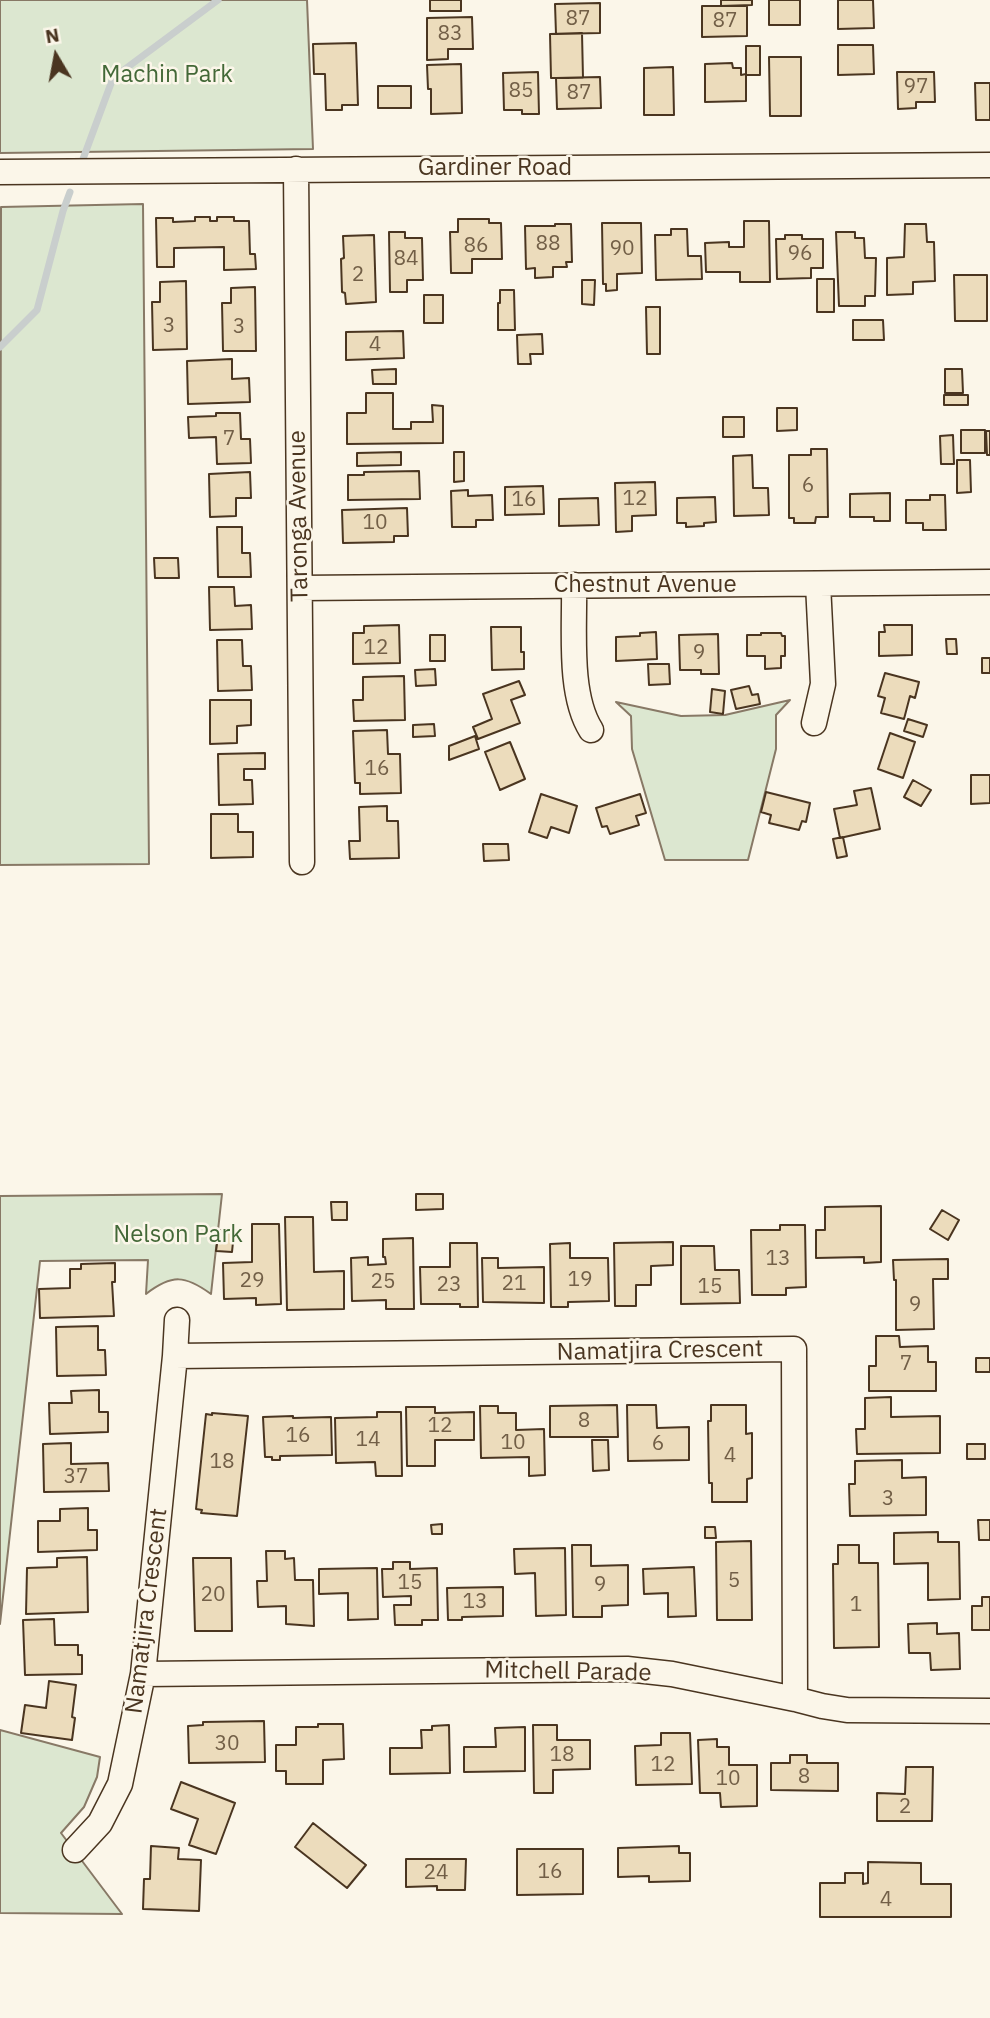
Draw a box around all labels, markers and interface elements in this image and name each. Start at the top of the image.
house number: 87 [565,6,591,32]
house number: 87 [712,8,738,34]
north arrow [21,21,91,91]
house number: 83 [437,21,463,47]
text: N [43,22,61,48]
park label: Machin Park [101,61,233,89]
house number: 97 [903,74,929,100]
house number: 85 [508,78,534,104]
house number: 87 [566,80,592,106]
street label: Gardiner Road [418,154,572,182]
house number: 88 [535,231,561,257]
house number: 86 [463,233,489,259]
house number: 90 [609,236,635,262]
house number: 96 [787,241,813,267]
house number: 84 [393,246,419,272]
house number: 2 [352,262,364,288]
house number: 3 [163,313,175,339]
house number: 3 [233,314,245,340]
house number: 4 [369,332,381,358]
house number: 7 [223,426,235,452]
street label: Taronga Avenue [283,430,315,602]
house number: 6 [802,473,814,499]
house number: 12 [622,486,648,512]
house number: 16 [511,487,537,513]
house number: 10 [362,510,388,536]
street label: Chestnut Avenue [553,571,737,599]
house number: 12 [363,635,389,661]
house number: 9 [693,640,705,666]
house number: 16 [364,756,390,782]
park label: Nelson Park [113,1221,243,1249]
house number: 13 [765,1246,791,1272]
house number: 19 [567,1267,593,1293]
house number: 29 [239,1268,265,1294]
house number: 25 [370,1269,396,1295]
house number: 21 [501,1271,527,1297]
house number: 23 [436,1272,462,1298]
house number: 15 [697,1274,723,1300]
house number: 9 [909,1292,921,1318]
street label: Namatjira Crescent [556,1335,764,1367]
house number: 7 [900,1351,912,1377]
house number: 8 [578,1408,590,1434]
house number: 12 [427,1413,453,1439]
house number: 16 [285,1423,311,1449]
house number: 14 [355,1427,381,1453]
house number: 10 [500,1430,526,1456]
house number: 6 [652,1431,664,1457]
house number: 4 [724,1443,736,1469]
house number: 18 [209,1449,235,1475]
house number: 37 [63,1464,89,1490]
house number: 3 [882,1486,894,1512]
street label: Namatjira Crescent [120,1507,174,1715]
house number: 5 [728,1568,740,1594]
house number: 15 [397,1570,423,1596]
house number: 9 [594,1572,606,1598]
house number: 20 [200,1582,226,1608]
house number: 13 [462,1589,488,1615]
house number: 1 [850,1592,862,1618]
street label: Mitchell Parade [484,1656,652,1688]
house number: 30 [214,1731,240,1757]
house number: 18 [549,1742,575,1768]
house number: 12 [650,1752,676,1778]
house number: 8 [798,1764,810,1790]
house number: 10 [715,1766,741,1792]
house number: 2 [899,1794,911,1820]
house number: 16 [537,1859,563,1885]
house number: 24 [423,1860,449,1886]
house number: 4 [880,1887,892,1913]

